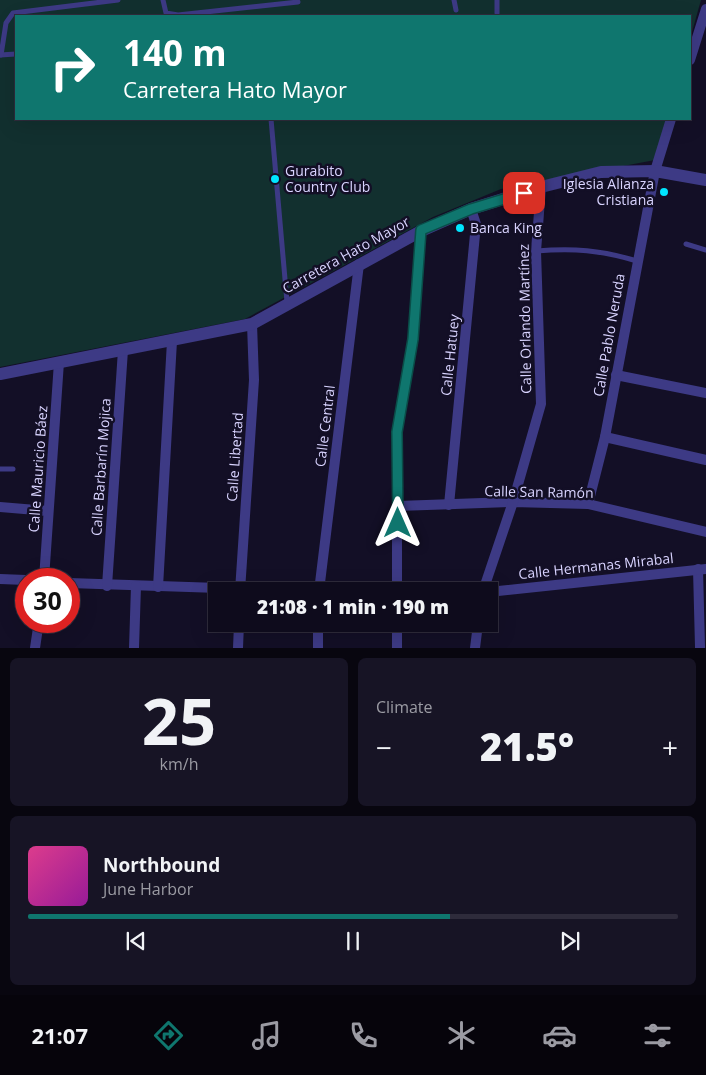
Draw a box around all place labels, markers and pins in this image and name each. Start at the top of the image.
place label: Gurabito Country Club [285,161,370,196]
pin [503,172,545,214]
marker: Gurabito Country Club [269,173,281,185]
place label: Iglesia Alianza Cristiana [563,174,654,209]
marker: Iglesia Alianza Cristiana [658,186,670,198]
place label: Banca King [470,218,542,237]
marker: Banca King [454,222,466,234]

